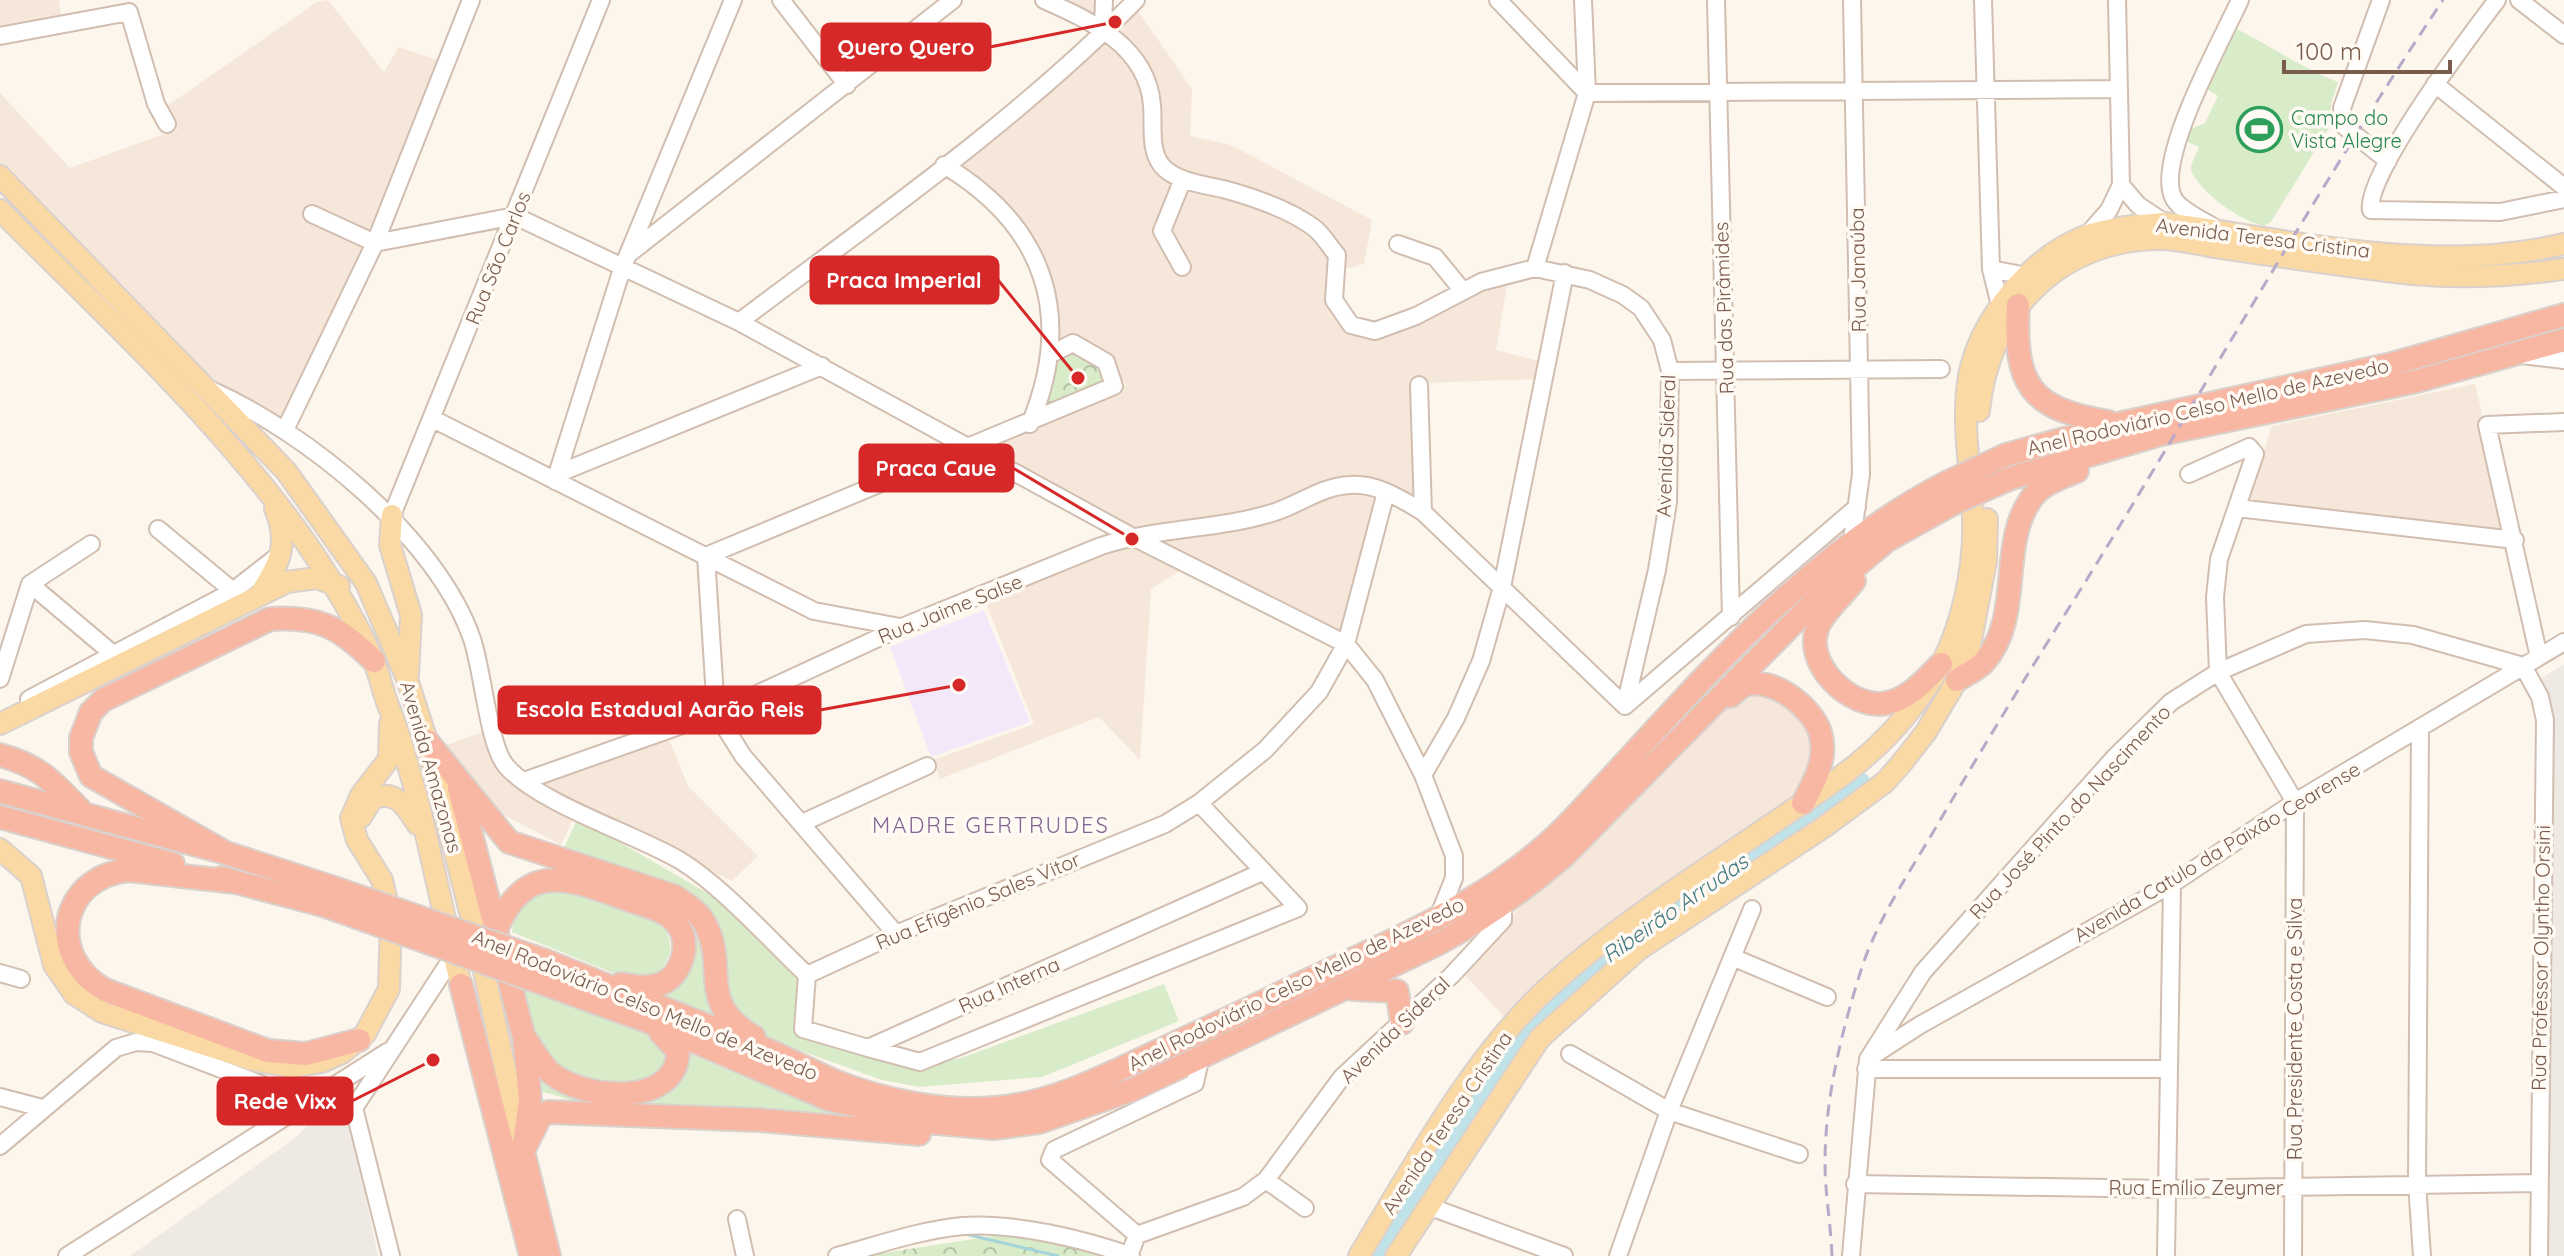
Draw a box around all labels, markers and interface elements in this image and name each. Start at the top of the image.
callout: Quero Quero [822,24,990,70]
scale bar [2284,24,2450,74]
text: Quero Quero [838,33,974,61]
text: 100 m [2296,36,2362,66]
sports icon: Campo do Vista Alegre [2236,105,2284,153]
place label: Campo do Vista Alegre [2291,105,2402,153]
street label: Rua São Carlos [459,187,536,328]
street label: Rua Janaúba [1844,207,1871,333]
street label: Avenida Teresa Cristina [2155,212,2372,263]
street label: Rua das Pirâmides [1708,221,1739,395]
callout: Praca Imperial [811,257,998,303]
text: Praca Imperial [826,266,982,294]
street label: Anel Rodoviário Celso Mello de Azevedo [2025,353,2391,460]
street label: Avenida Sideral [1651,374,1680,518]
callout: Praca Caue [860,445,1013,491]
text: Praca Caue [875,454,997,482]
street label: Rua Jaime Salse [874,568,1026,649]
street label: Avenida Amazonas [395,678,468,856]
callout: Escola Estadual Aarão Reis [499,687,820,733]
text: Escola Estadual Aarão Reis [516,695,804,723]
street label: Rua José Pinto do Nascimento [1964,699,2176,924]
street label: Avenida Catulo da Paixão Cearense [2069,756,2364,947]
district label: MADRE GERTRUDES [872,811,1110,839]
street label: Rua Professor Olyntho Orsini [2526,825,2555,1091]
street label: Rua Efigênio Sales Vitor [872,846,1084,955]
water label: Ribeirão Arrudas [1597,846,1755,969]
street label: Anel Rodoviário Celso Mello de Azevedo [1124,891,1468,1076]
street label: Rua Presidente Costa e Silva [2282,898,2307,1160]
street label: Anel Rodoviário Celso Mello de Azevedo [469,924,822,1086]
street label: Rua Interna [954,951,1063,1018]
street label: Avenida Sideral [1335,971,1455,1088]
street label: Avenida Teresa Cristina [1376,1026,1517,1219]
callout: Rede Vixx [218,1078,352,1124]
text: Rede Vixx [234,1087,337,1115]
street label: Rua Emílio Zeymer [2108,1175,2284,1200]

